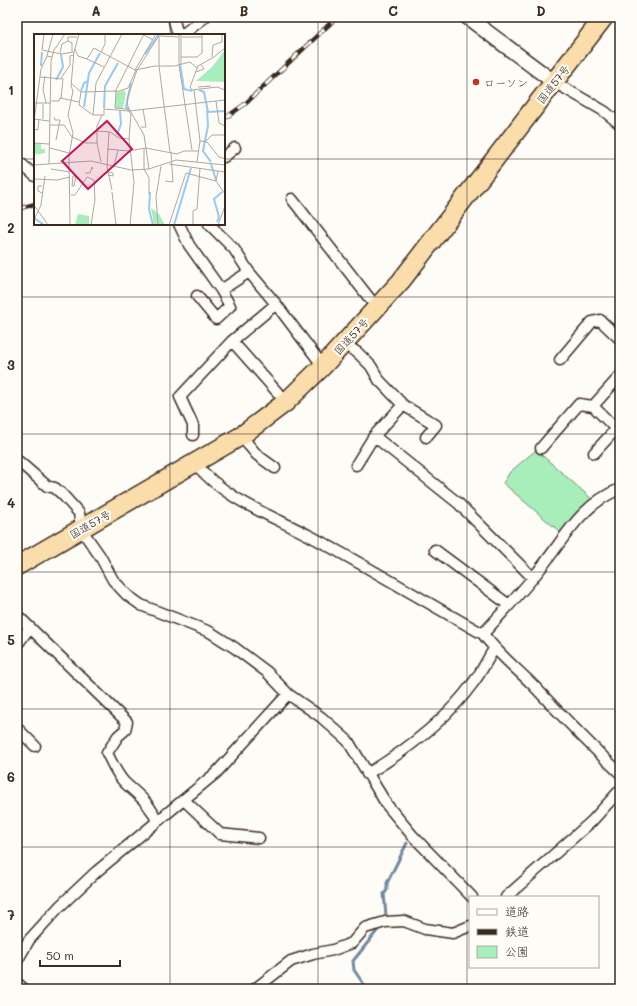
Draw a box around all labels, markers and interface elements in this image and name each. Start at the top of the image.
text: A [91,2,101,19]
text: B [240,2,249,19]
text: C [388,2,398,19]
text: D [536,2,546,19]
inset map [34,34,225,225]
street label: 国道57号 [533,61,573,107]
place label: ローソン [484,75,528,90]
marker: ローソン [471,77,481,87]
text: 1 [8,81,14,98]
text: 2 [7,219,15,236]
street label: 国道57号 [330,314,372,358]
text: 3 [7,356,15,373]
text: 4 [7,494,15,511]
street label: 国道57号 [67,506,113,542]
text: 5 [7,631,15,648]
text: 6 [7,768,15,785]
legend [469,896,599,968]
text: 道路 [505,903,529,919]
text: 7 [7,906,15,923]
text: 鉄道 [505,923,529,939]
scale bar [40,942,120,968]
text: 公園 [505,943,529,959]
text: 50 m [46,947,74,963]

